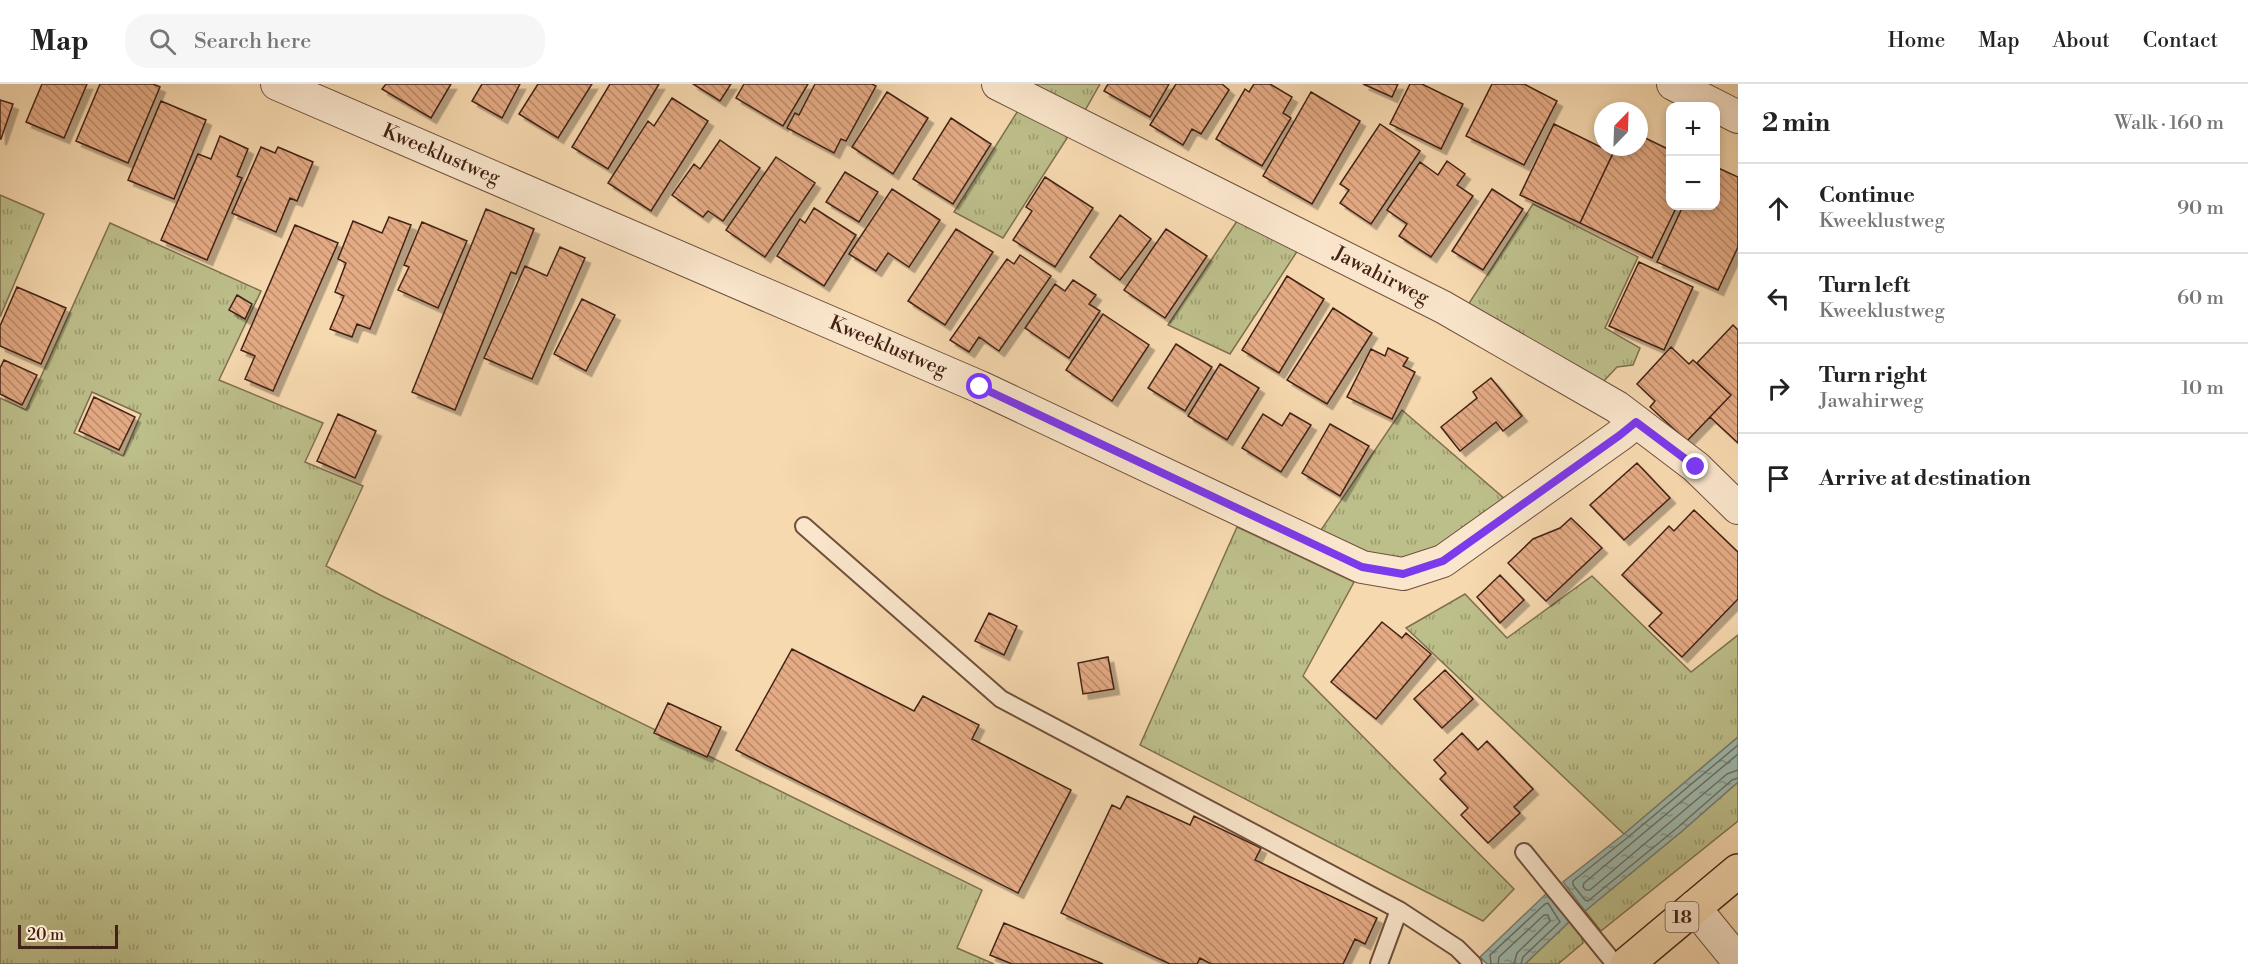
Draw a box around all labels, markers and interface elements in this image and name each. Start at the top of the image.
search box [125,14,545,68]
text: Map [30,24,89,59]
icon: search [146,25,179,58]
text: Search here [194,28,311,55]
text: Home [1888,28,1945,54]
text: Map [1978,28,2020,54]
text: About [2053,28,2110,54]
text: Contact [2143,28,2218,54]
north arrow [1594,102,1648,156]
map controls [1666,102,1720,210]
button: + [1666,102,1720,156]
text: 2 min [1762,107,1830,139]
text: Walk · 160 m [2114,111,2224,136]
street label: Kweeklustweg [378,119,504,191]
button: − [1666,156,1720,210]
text: Continue [1819,182,1915,209]
icon: ahead [1762,192,1795,225]
text: 90 m [2177,196,2224,221]
text: Kweeklustweg [1819,209,1945,234]
street label: Jawahirweg [1328,241,1434,311]
text: Turn left [1819,272,1910,299]
icon: left [1762,282,1795,315]
text: 60 m [2177,286,2224,311]
text: Kweeklustweg [1819,299,1945,324]
street label: Kweeklustweg [825,311,951,383]
text: Turn right [1819,362,1927,389]
icon: right [1762,372,1795,405]
route start [966,373,992,399]
text: 10 m [2181,376,2224,401]
text: Jawahirweg [1819,389,1924,414]
route end [1682,453,1708,479]
icon: arrive [1762,462,1795,495]
text: Arrive at destination [1819,465,2031,492]
road number: 18 [1666,902,1698,932]
scale bar [18,922,118,950]
text: 20 m [27,925,64,945]

